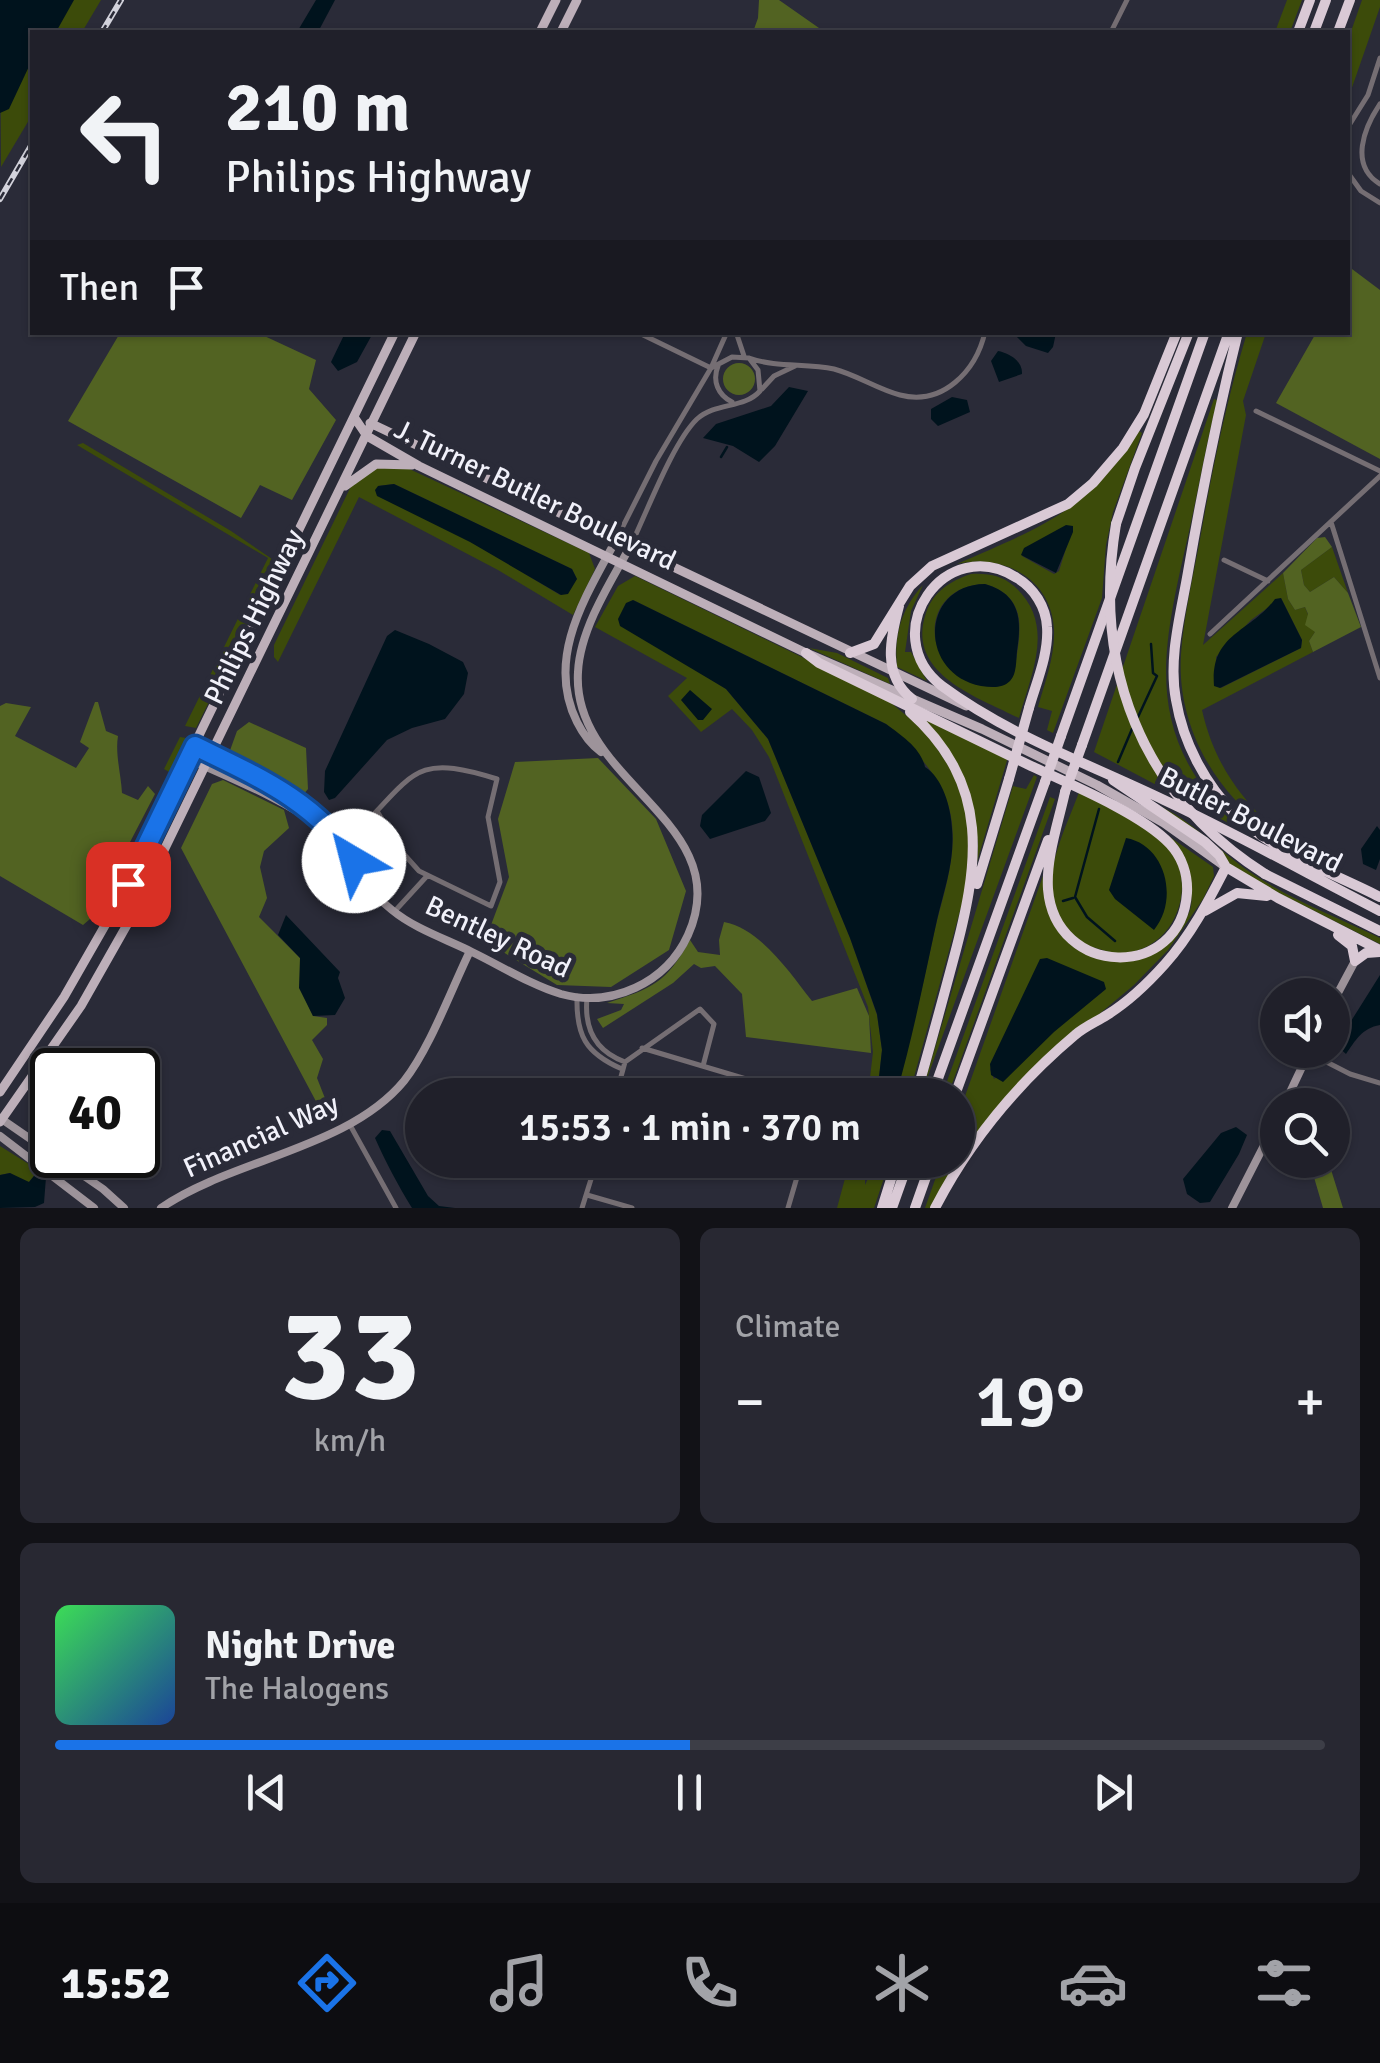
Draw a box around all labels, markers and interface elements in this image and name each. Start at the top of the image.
text: 210 m [225,64,410,150]
icon: left [60,70,190,200]
text: Philips Highway [225,150,531,205]
icon: arrive [159,260,214,315]
text: Then [60,264,139,311]
street label: J. Turner Butler Boulevard [389,412,681,578]
street label: Philips Highway [197,524,311,710]
street label: Butler Boulevard [1154,759,1348,881]
position arrow [302,809,406,913]
pin [86,842,171,927]
icon: arrive [101,857,156,912]
street label: Bentley Road [420,888,576,986]
map controls [1260,978,1350,1178]
button: sound [1260,978,1350,1068]
speed limit sign: 40 [30,1048,160,1178]
street label: Financial Way [178,1087,344,1185]
button: search [1260,1088,1350,1178]
text: 15:53 · 1 min · 370 m [519,1104,861,1151]
text: 33 [280,1276,420,1436]
text: Climate [735,1307,841,1346]
text: 19° [975,1355,1085,1448]
text: − [735,1368,765,1436]
text: + [1295,1368,1325,1436]
text: km/h [314,1421,386,1460]
text: Night Drive [205,1622,395,1669]
text: The Halogens [205,1669,389,1708]
icon: previous [239,1765,294,1820]
icon: pause [662,1765,717,1820]
icon: next [1086,1765,1141,1820]
icon: directions [292,1948,362,2018]
icon: music [484,1948,554,2018]
icon: phone [675,1948,745,2018]
icon: climate [867,1948,937,2018]
icon: car [1058,1948,1128,2018]
icon: filters [1249,1948,1319,2018]
text: 15:52 [61,1956,171,2011]

